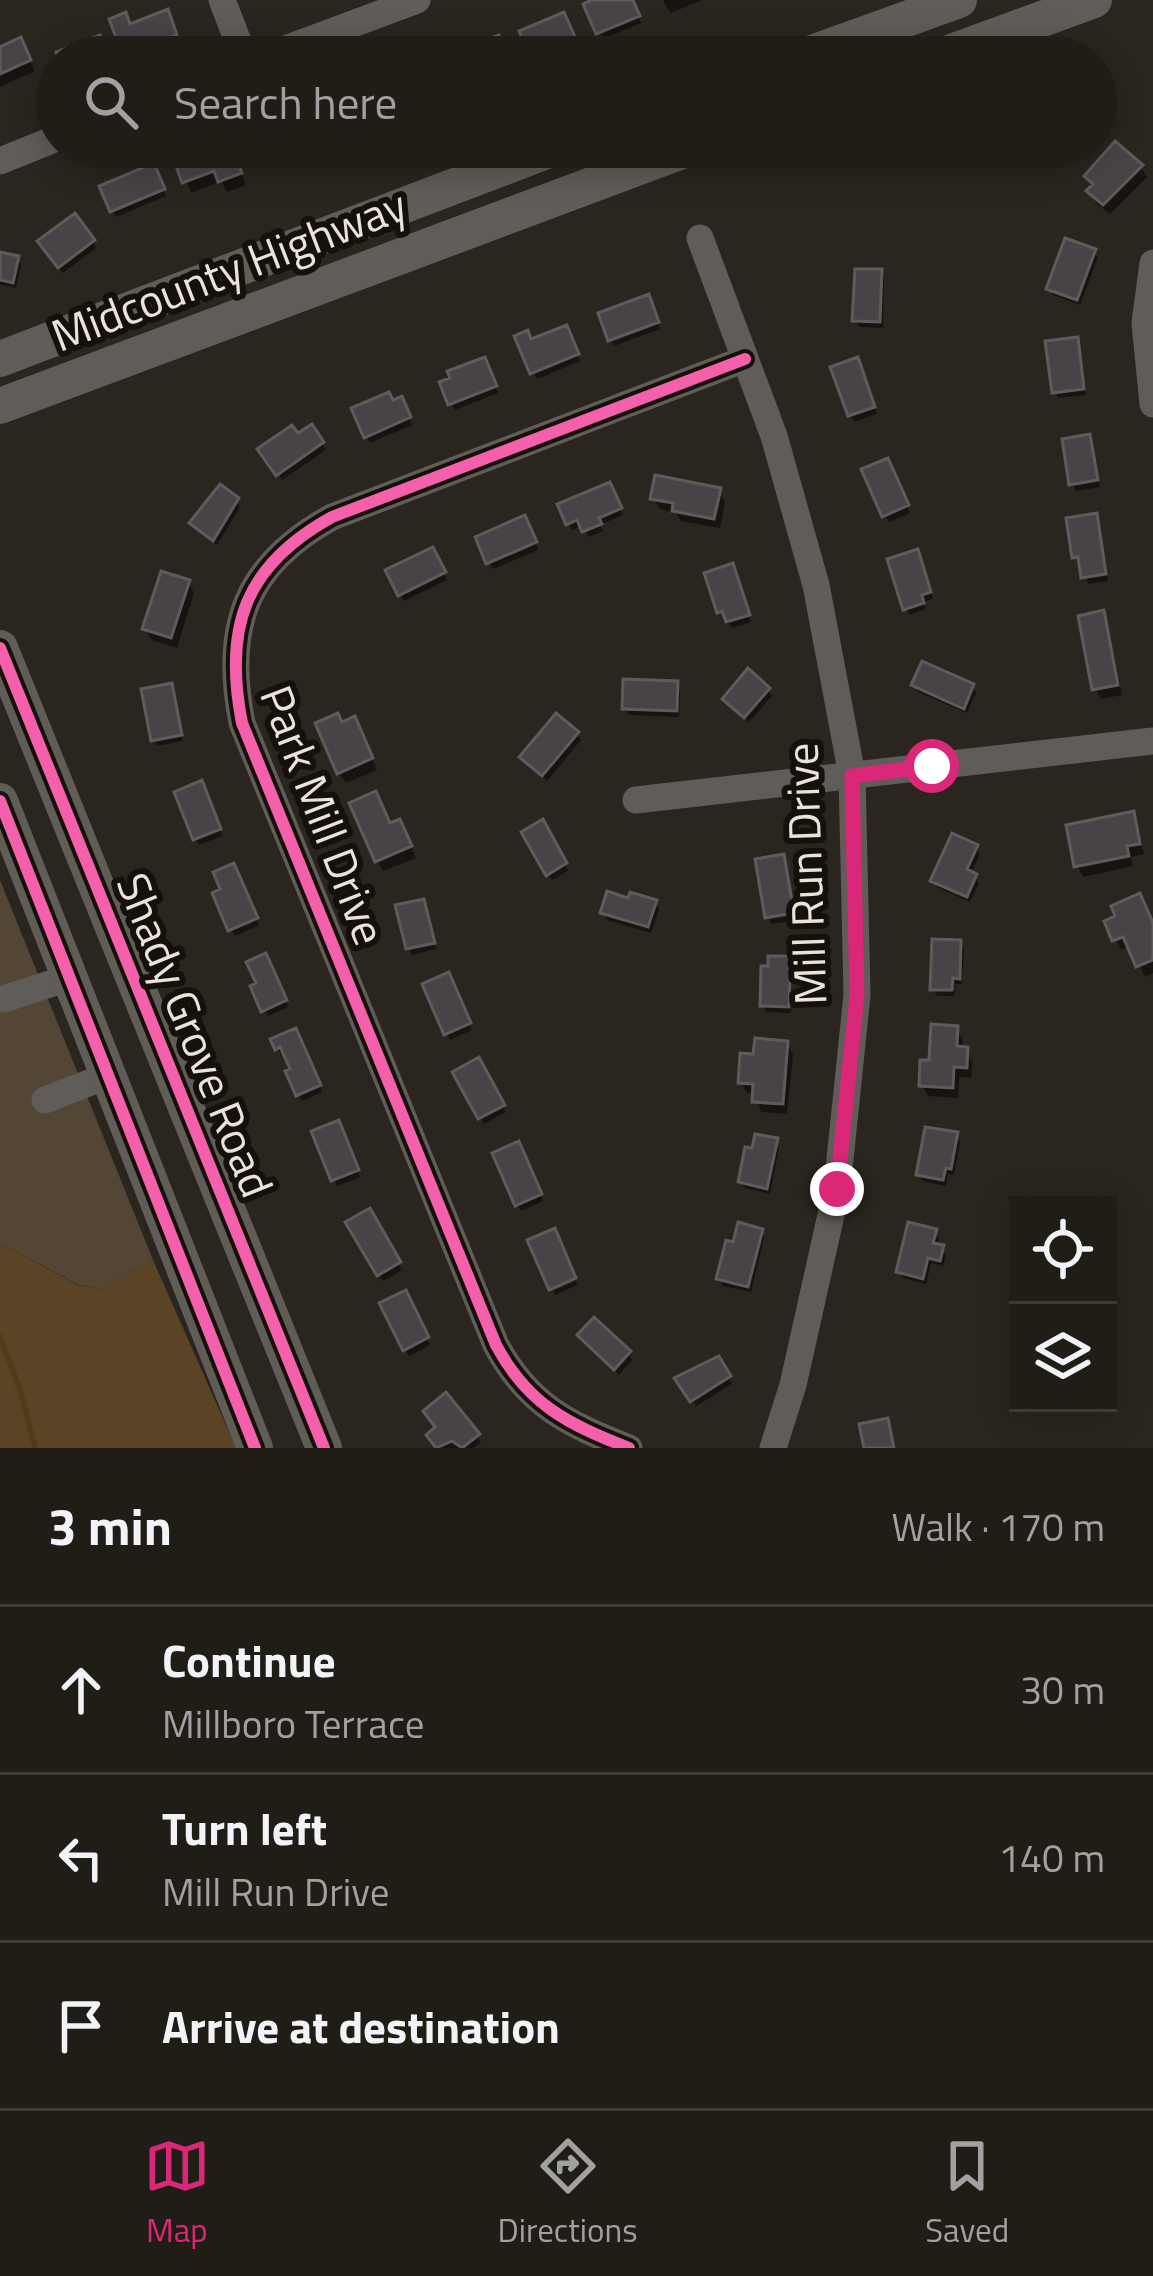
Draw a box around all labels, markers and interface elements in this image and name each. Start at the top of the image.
search box [36,36,1117,168]
text: Search here [174,68,397,136]
icon: search [78,69,144,135]
street label: Midcounty Highway [41,170,416,368]
street label: Park Mill Drive [243,675,405,954]
route start [905,739,959,793]
street label: Mill Run Drive [766,742,844,1006]
street label: Shady Grove Road [100,862,292,1207]
route end [810,1162,864,1216]
map controls [1009,1196,1117,1412]
button: locate [1009,1196,1117,1304]
button: layers [1009,1304,1117,1412]
text: 3 min [48,1487,172,1565]
text: Walk · 170 m [891,1497,1105,1556]
text: Continue [162,1626,336,1694]
icon: ahead [48,1657,114,1723]
text: 30 m [1020,1660,1105,1719]
text: Millboro Terrace [162,1694,424,1753]
text: Turn left [162,1794,327,1862]
icon: left [48,1825,114,1891]
text: 140 m [998,1828,1105,1887]
text: Mill Run Drive [162,1862,389,1921]
text: Arrive at destination [162,1992,560,2060]
icon: arrive [48,1993,114,2059]
tab: Map [144,2133,210,2255]
tab: Directions [498,2133,637,2255]
tab: Saved [925,2133,1009,2255]

